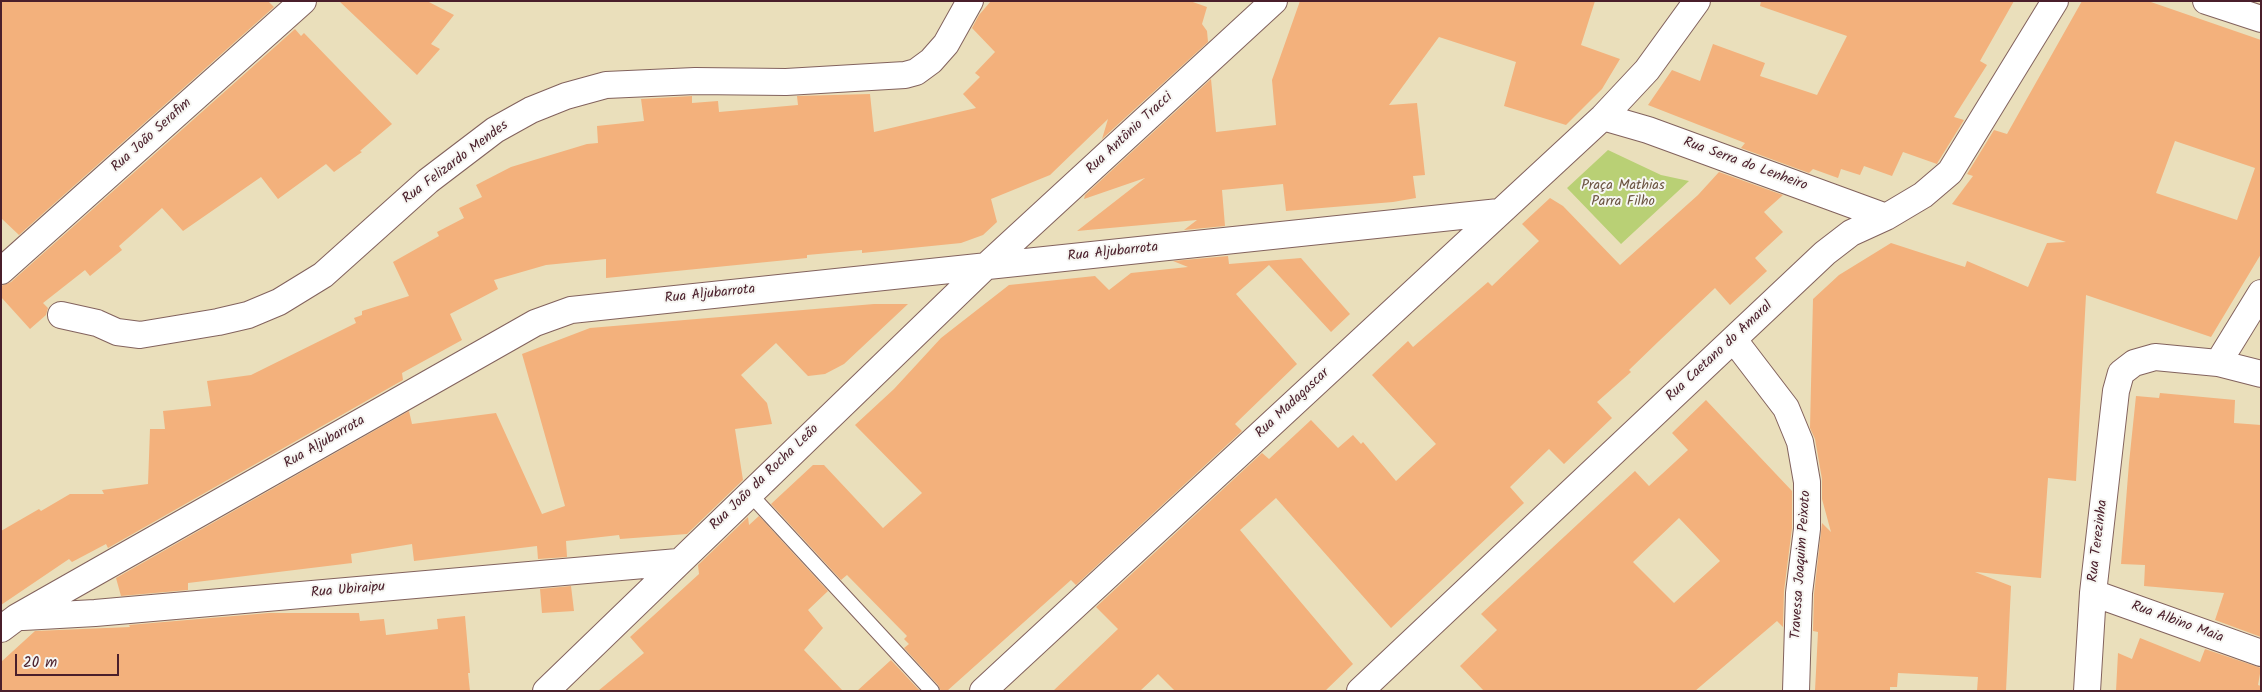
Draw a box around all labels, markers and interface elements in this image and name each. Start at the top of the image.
street label: Rua Antônio Tracci [1083,90,1177,178]
street label: Rua João Serafim [108,96,196,176]
street label: Rua Felizardo Mendes [400,118,512,208]
street label: Rua Serra do Lenheiro [1681,135,1809,195]
park label: Praça Mathias Parra Filho [1581,179,1665,212]
street label: Rua Aljubarrota [1067,240,1159,266]
street label: Rua Aljubarrota [664,282,756,308]
street label: Rua Caetano do Amaral [1663,298,1777,406]
street label: Rua Madagascar [1253,366,1333,442]
street label: Rua Aljubarrota [281,413,369,473]
street label: Rua João da Rocha Leão [707,422,823,534]
street label: Travessa Joaquim Peixoto [1788,490,1816,640]
street label: Rua Terezinha [2086,499,2112,583]
street label: Rua Ubiraipu [310,579,386,603]
street label: Rua Albino Maia [2129,599,2225,647]
scale bar [18,644,121,676]
text: 20 m [23,651,57,675]

